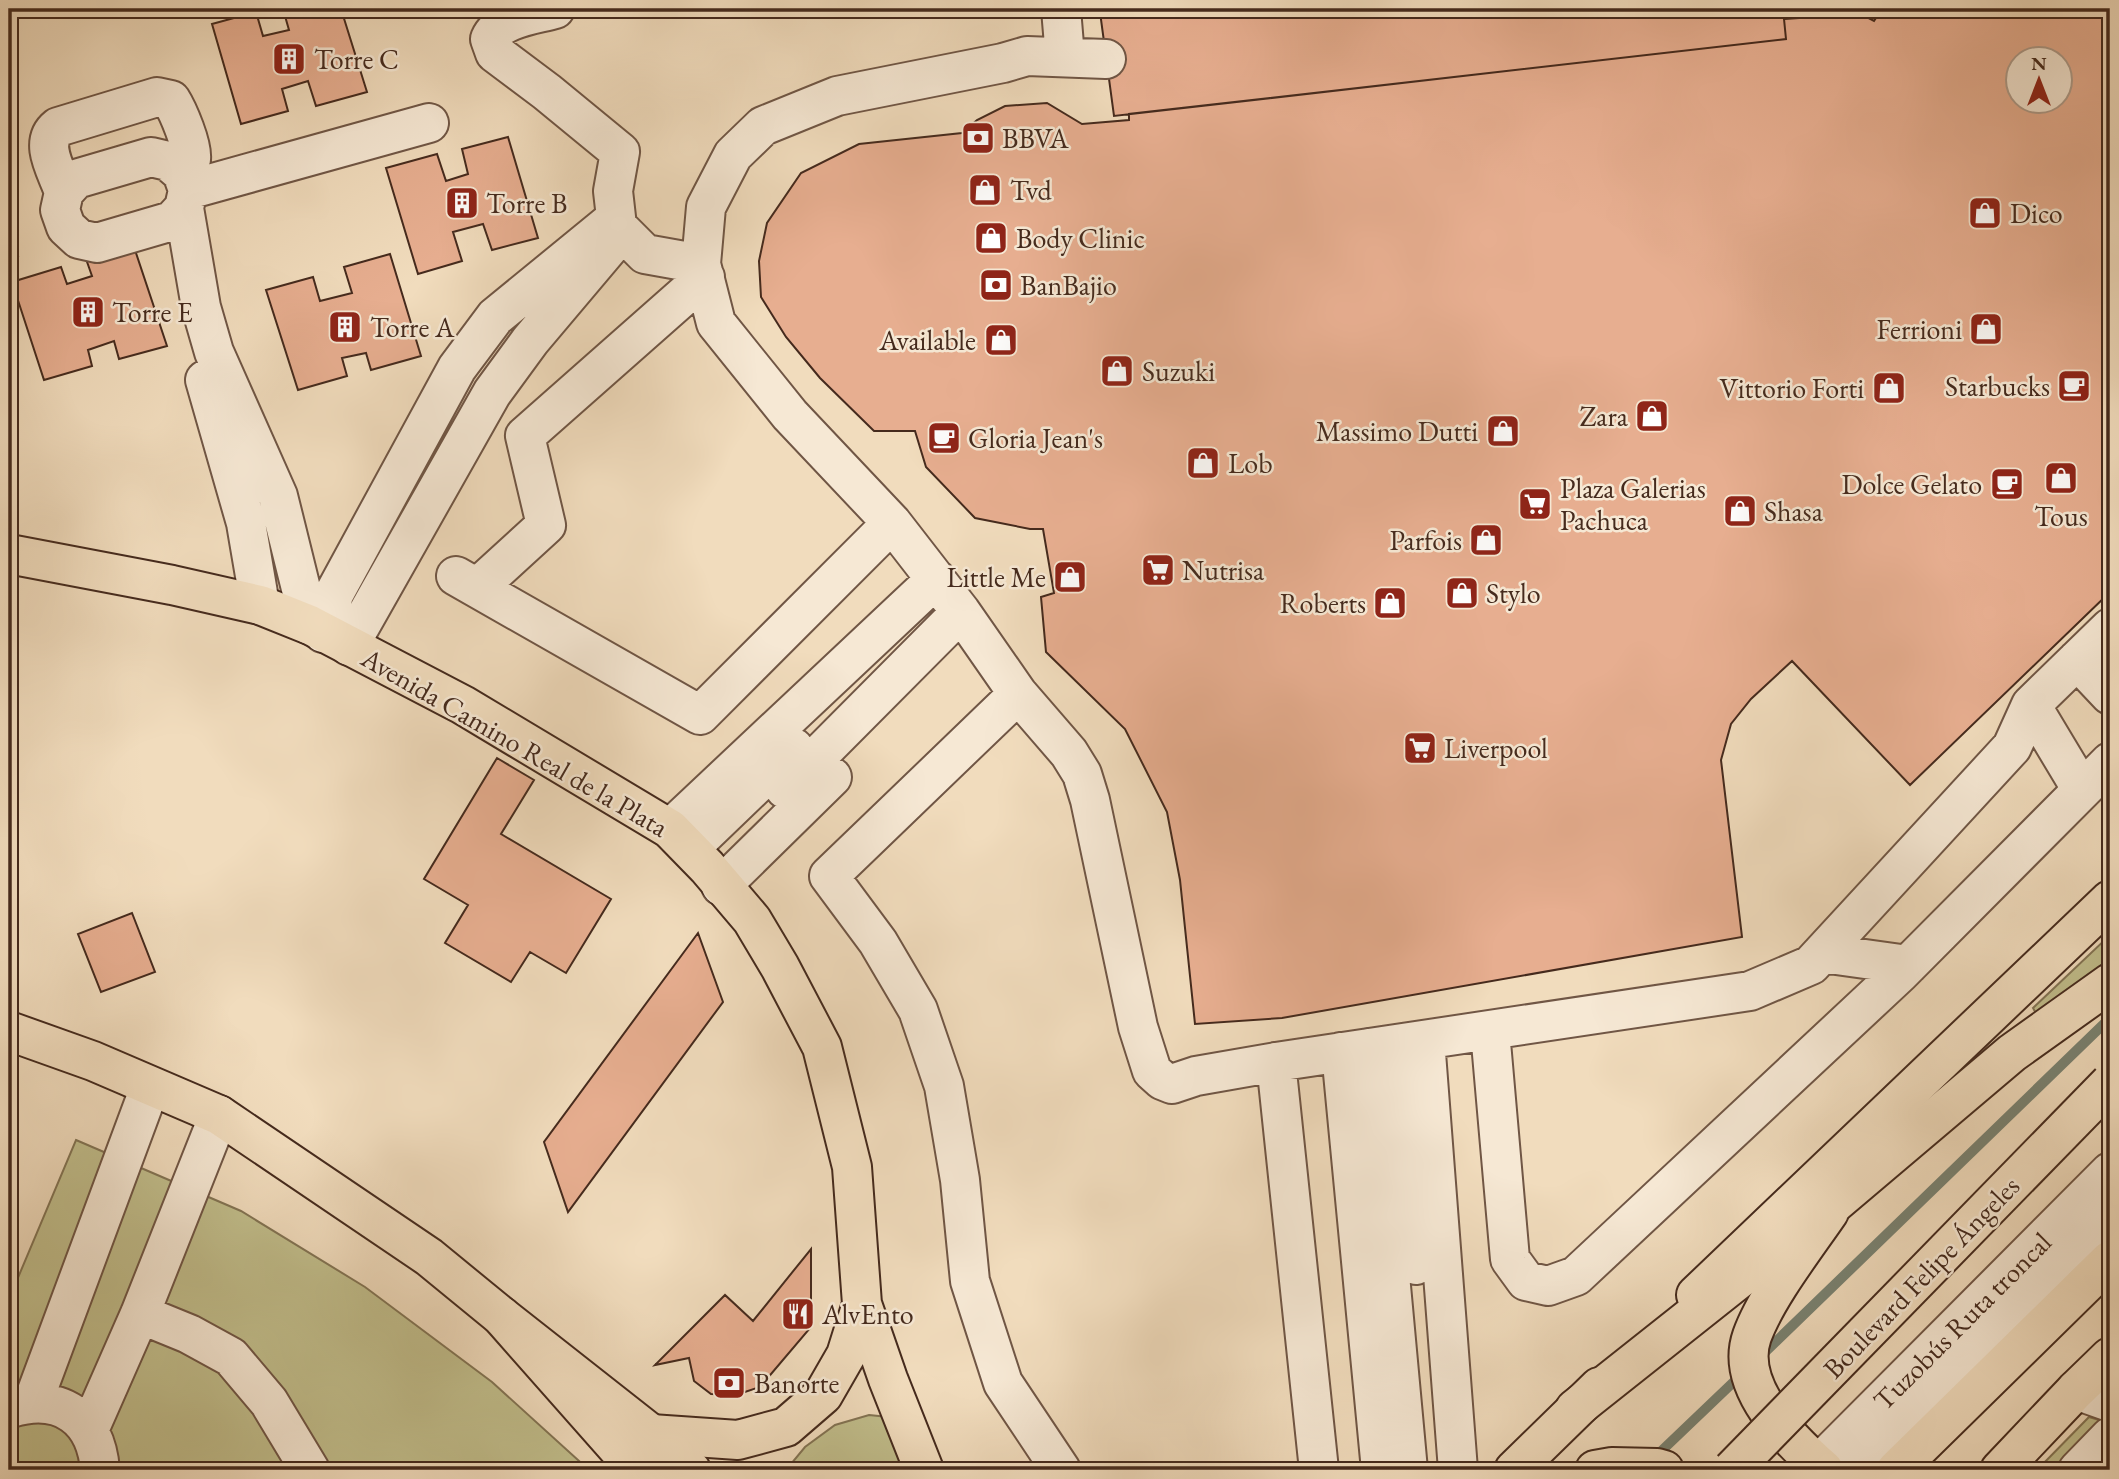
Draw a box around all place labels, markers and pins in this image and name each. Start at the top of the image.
building icon: Torre C [270,40,308,78]
place label: Torre C [314,41,399,77]
bank icon: BBVA [959,119,997,157]
place label: BBVA [1002,120,1069,156]
shop icon: Tvd [966,171,1004,209]
place label: Tvd [1010,172,1053,208]
building icon: Torre B [443,184,481,222]
place label: Torre B [486,185,567,221]
shop icon: Dico [1966,194,2004,232]
place label: Dico [2010,195,2063,231]
shop icon: Body Clinic [972,219,1010,257]
place label: Body Clinic [1016,220,1145,256]
bank icon: BanBajio [977,266,1015,304]
place label: BanBajio [1020,267,1117,303]
building icon: Torre E [69,293,107,331]
place label: Torre E [112,294,193,330]
building icon: Torre A [326,308,364,346]
place label: Torre A [370,309,455,345]
shop icon: Ferrioni [1967,310,2005,348]
place label: Ferrioni [1877,311,1962,347]
shop icon: Available [982,321,1020,359]
place label: Available [878,322,976,358]
shop icon: Suzuki [1098,352,1136,390]
place label: Suzuki [1142,353,1215,389]
cafe icon: Starbucks [2055,367,2093,405]
place label: Starbucks [1945,368,2050,404]
shop icon: Vittorio Forti [1870,369,1908,407]
place label: Vittorio Forti [1719,370,1864,406]
shop icon: Zara [1633,397,1671,435]
place label: Zara [1579,398,1629,434]
shop icon: Massimo Dutti [1484,412,1522,450]
place label: Massimo Dutti [1316,413,1478,449]
cafe icon: Gloria Jean's [925,419,963,457]
place label: Gloria Jean's [968,420,1103,456]
shop icon: Lob [1184,444,1222,482]
place label: Lob [1228,445,1273,481]
shop icon: Tous [2042,459,2080,497]
cafe icon: Dolce Gelato [1988,465,2026,503]
place label: Dolce Gelato [1841,466,1982,502]
place label: Plaza Galerias Pachuca [1560,470,1706,538]
supermarket icon: Plaza Galerias Pachuca [1516,485,1554,523]
shop icon: Shasa [1721,492,1759,530]
place label: Shasa [1764,493,1824,529]
place label: Tous [2034,498,2088,534]
shop icon: Parfois [1467,521,1505,559]
place label: Parfois [1389,522,1462,558]
supermarket icon: Nutrisa [1139,551,1177,589]
place label: Nutrisa [1182,552,1265,588]
shop icon: Little Me [1051,558,1089,596]
place label: Little Me [946,559,1046,595]
shop icon: Stylo [1443,574,1481,612]
place label: Stylo [1486,575,1541,611]
shop icon: Roberts [1371,584,1409,622]
place label: Roberts [1280,585,1366,621]
supermarket icon: Liverpool [1401,729,1439,767]
place label: Liverpool [1444,730,1548,766]
restaurant icon: AlvEnto [779,1295,817,1333]
place label: AlvEnto [821,1296,914,1332]
bank icon: Banorte [710,1364,748,1402]
place label: Banorte [754,1365,839,1401]

